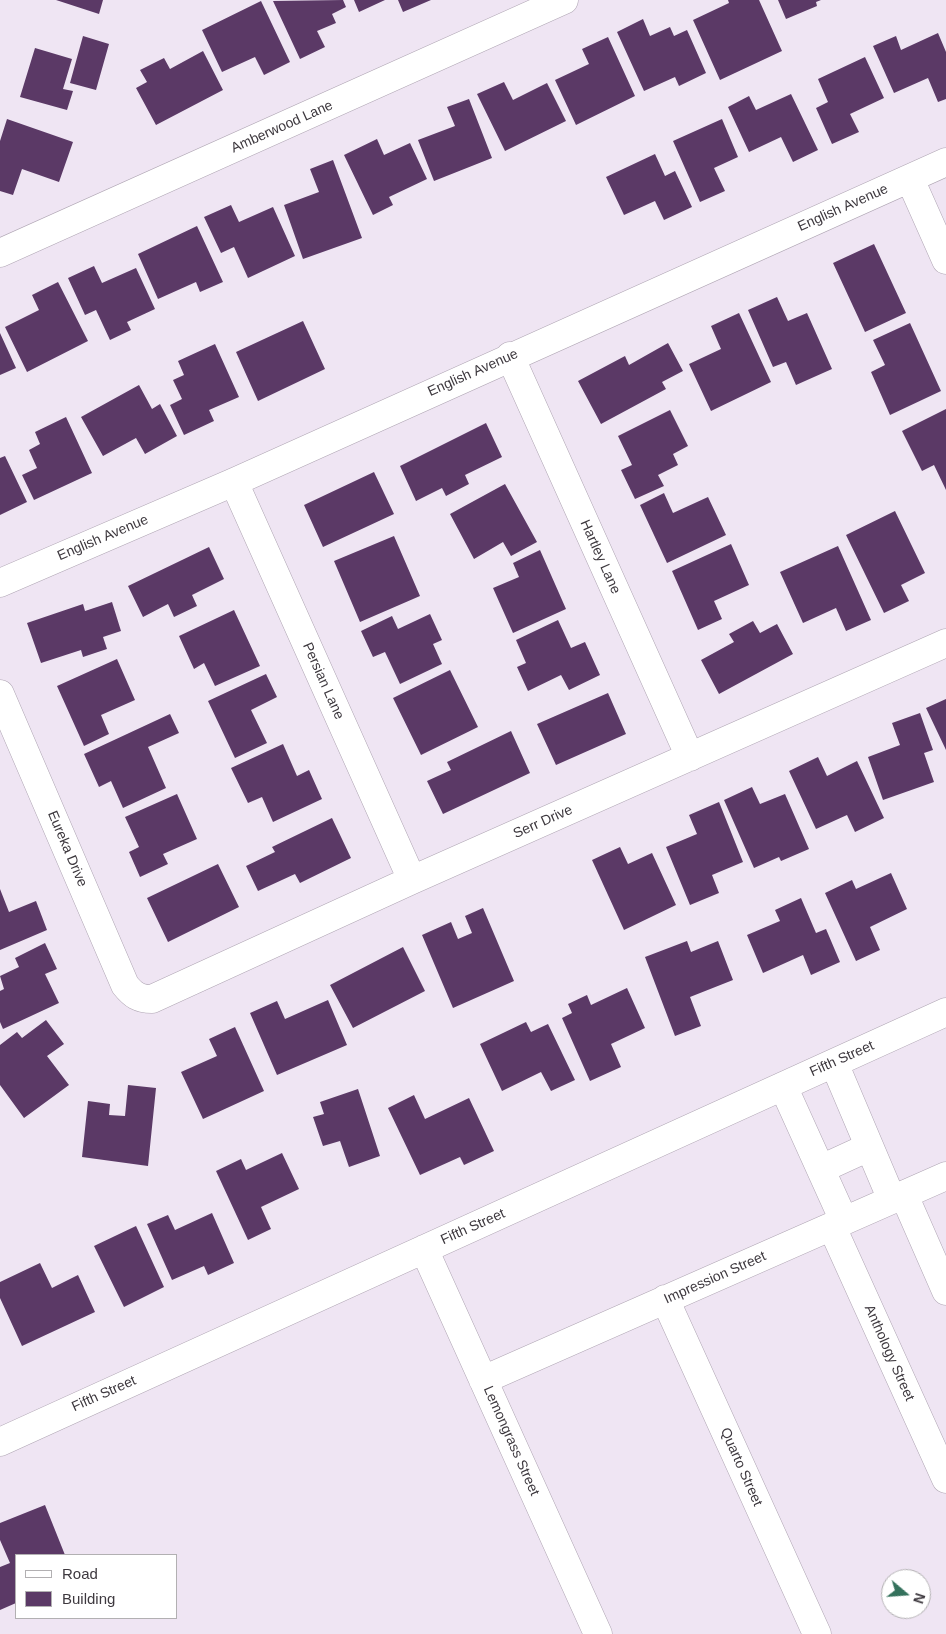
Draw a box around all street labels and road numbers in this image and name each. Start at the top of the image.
street label: Amberwood Lane [228,97,336,157]
street label: English Avenue [795,181,891,235]
street label: English Avenue [425,346,521,400]
street label: English Avenue [55,511,151,565]
street label: Hartley Lane [576,517,624,597]
street label: Persian Lane [299,640,347,722]
street label: Serr Drive [511,802,575,842]
street label: Eureka Drive [43,808,91,890]
street label: Fifth Street [807,1037,877,1081]
street label: Fifth Street [438,1205,508,1249]
street label: Impression Street [661,1248,769,1308]
street label: Anthology Street [860,1302,918,1404]
street label: Fifth Street [69,1372,139,1416]
street label: Lemongrass Street [479,1384,543,1498]
street label: Quarto Street [716,1425,766,1509]

